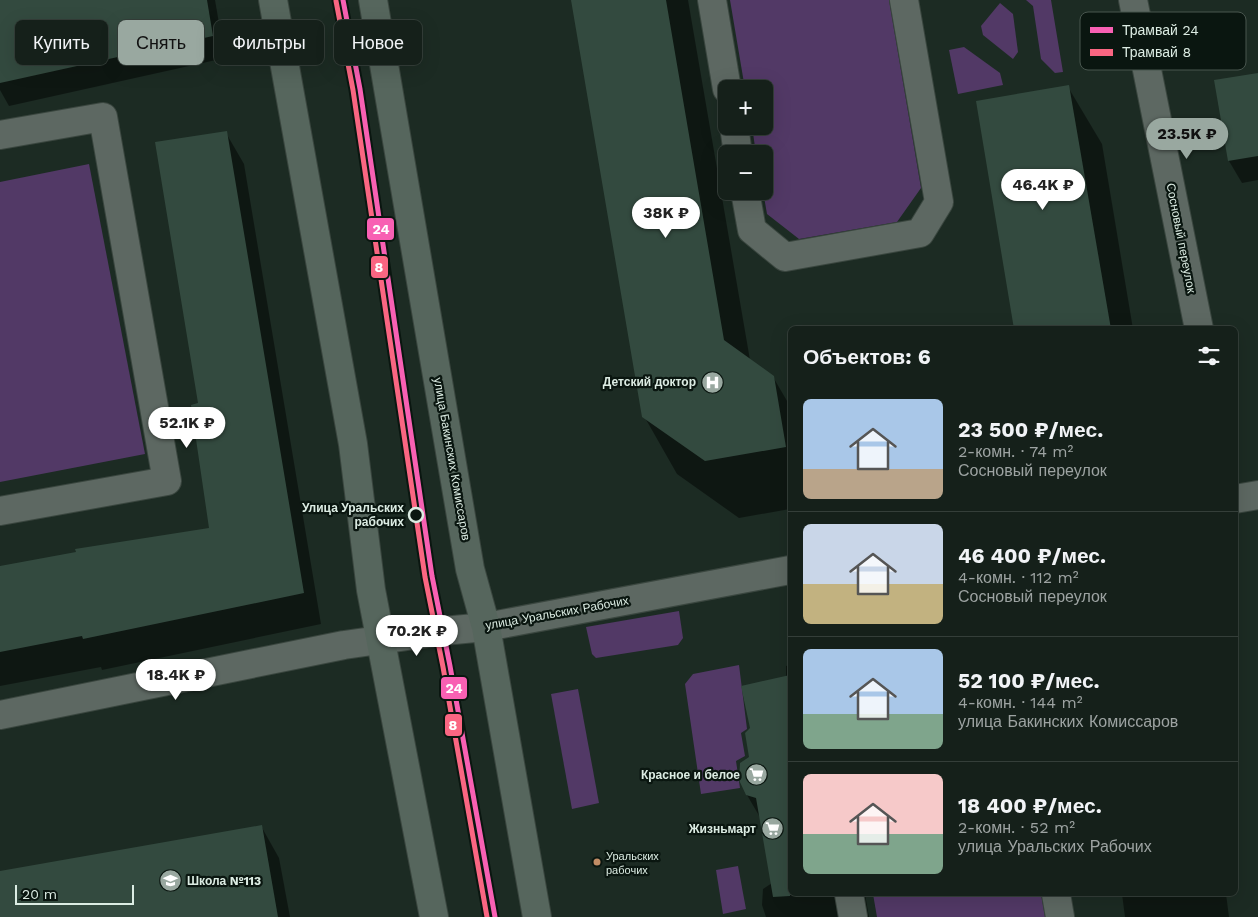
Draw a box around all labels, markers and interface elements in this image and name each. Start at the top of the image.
legend [1080,12,1246,70]
chip: Купить [15,20,108,65]
chip: Снять [118,20,204,65]
chip: Фильтры [214,20,324,65]
chip: Новое [334,20,422,65]
text: Трамвай 24 [1122,22,1199,38]
text: Трамвай 8 [1122,44,1191,60]
map controls [718,80,773,200]
button: + [718,80,773,135]
pin: 23.5K ₽ [1141,118,1233,160]
text: 23.5K ₽ [1157,124,1217,143]
button: − [718,145,773,200]
pin: 46.4K ₽ [997,168,1089,211]
text: 46.4K ₽ [1012,175,1074,194]
street label: Сосновый переулок [1163,182,1199,295]
pin: 38K ₽ [631,196,701,239]
text: 38K ₽ [643,203,689,222]
line badge: 24 [366,217,395,241]
text: 24 [372,221,390,237]
line badge: 8 [370,255,389,279]
text: 8 [375,259,384,275]
icon: filters [1195,342,1223,370]
text: Объектов: 6 [803,344,931,369]
hospital icon: Детский доктор [700,370,724,394]
place label: Детский доктор [603,375,696,389]
street label: улица Бакинских Комиссаров [431,376,473,542]
pin: 52.1K ₽ [141,406,233,449]
text: 52.1K ₽ [159,413,215,432]
text: 23 500 ₽/мес. [958,417,1103,442]
icon: home [843,419,903,479]
text: 2-комн. · 74 m² [958,442,1073,461]
text: Сосновый переулок [958,461,1107,480]
place label: Улица Уральских рабочих [302,501,404,529]
marker: Улица Уральских рабочих [408,507,424,523]
text: 46 400 ₽/мес. [958,543,1106,568]
icon: home [843,544,903,604]
text: 4-комн. · 112 m² [958,568,1079,587]
text: Сосновый переулок [958,587,1107,606]
street label: улица Уральских Рабочих [484,593,630,633]
pin: 70.2K ₽ [371,614,463,657]
text: 70.2K ₽ [387,621,447,640]
pin: 18.4K ₽ [130,658,222,701]
text: 18.4K ₽ [147,665,205,684]
text: 52 100 ₽/мес. [958,668,1100,693]
icon: home [843,669,903,729]
line badge: 24 [440,676,468,700]
text: 24 [445,680,463,696]
text: 4-комн. · 144 m² [958,693,1083,712]
text: улица Бакинских Комиссаров [958,712,1178,731]
line badge: 8 [444,713,463,737]
text: 8 [449,717,458,733]
supermarket icon: Красное и белое [744,763,768,787]
place label: Красное и белое [641,768,740,782]
text: 18 400 ₽/мес. [958,793,1102,818]
icon: home [843,794,903,854]
supermarket icon: Жизньмарт [760,817,784,841]
text: 2-комн. · 52 m² [958,818,1075,837]
place label: Жизньмарт [688,822,756,836]
text: улица Уральских Рабочих [958,837,1152,856]
place label: Уральских рабочих [606,850,659,877]
marker: Уральских рабочих [592,857,602,867]
school or university icon: Школа №113 [159,869,183,893]
place label: Школа №113 [187,874,261,888]
scale bar [15,882,134,905]
text: 20 m [22,886,57,902]

